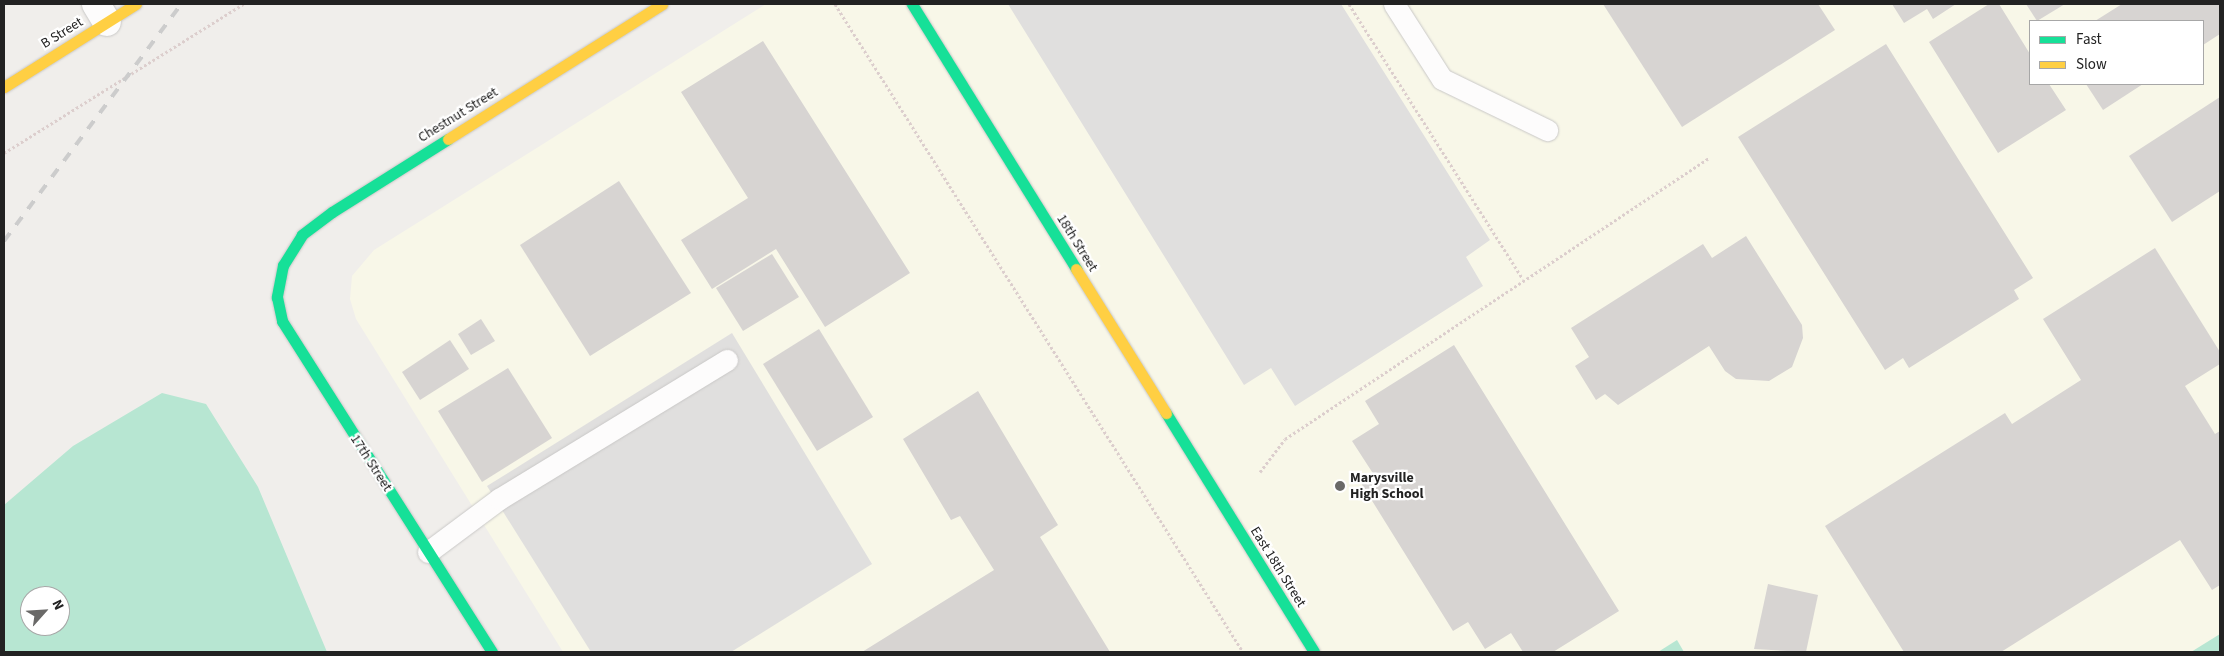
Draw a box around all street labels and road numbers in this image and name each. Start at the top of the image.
street label: B Street [38,14,86,52]
street label: Chestnut Street [415,84,501,146]
street label: 18th Street [1053,211,1101,275]
street label: 17th Street [346,432,396,494]
street label: East 18th Street [1247,524,1309,610]

